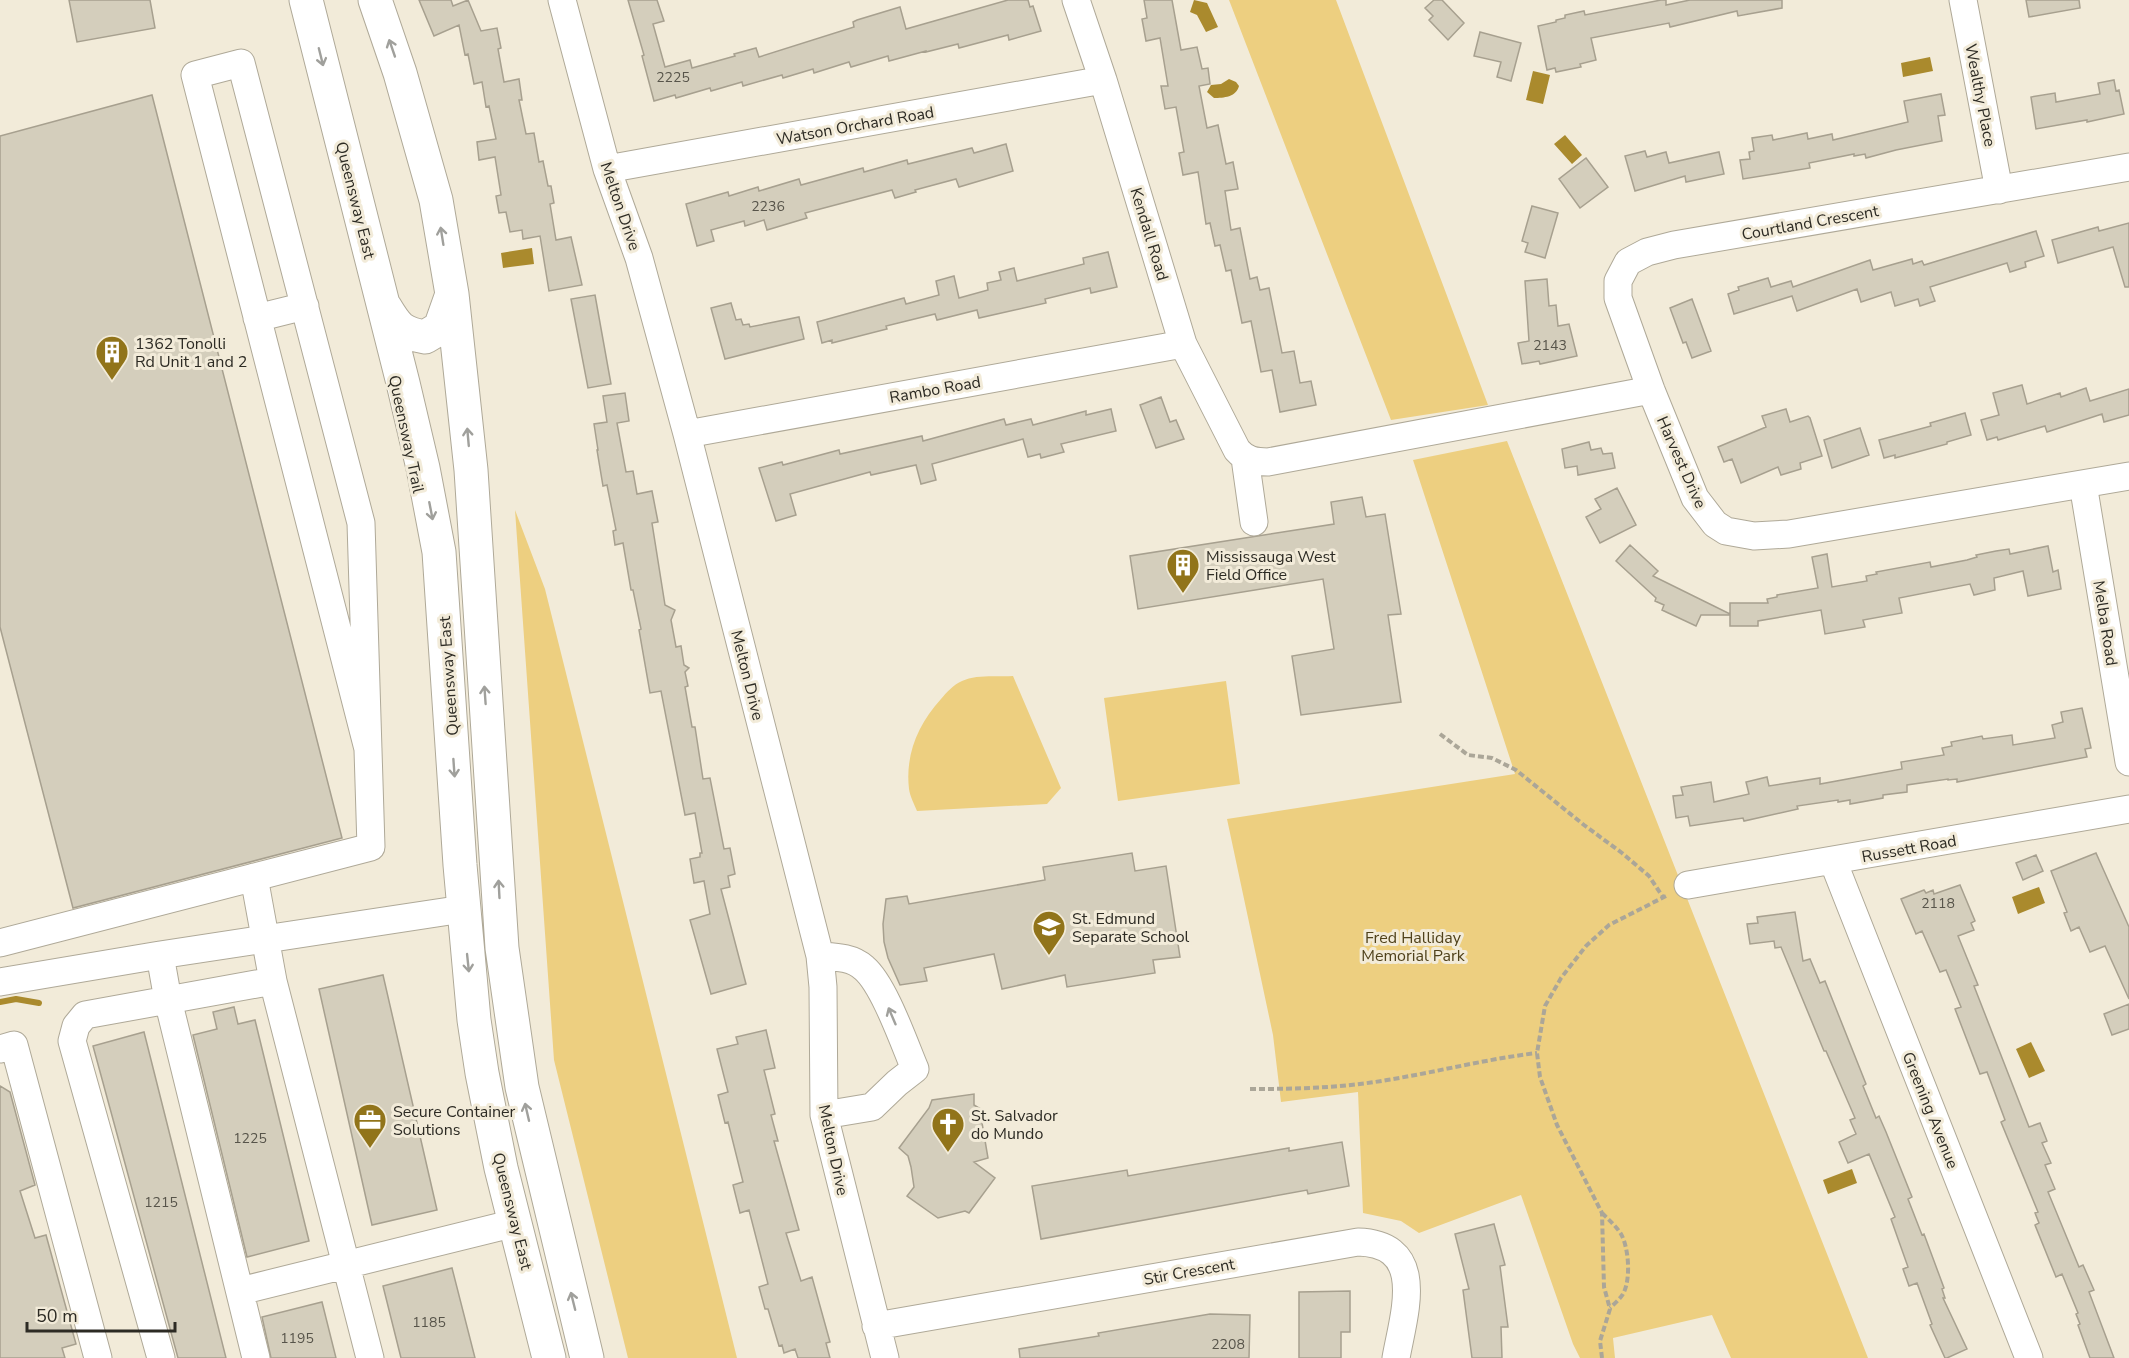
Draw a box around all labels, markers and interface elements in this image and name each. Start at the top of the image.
one-way arrow [385,39,396,58]
street label: Wealthy Place [1959,42,2001,148]
one-way arrow [315,47,327,66]
house number: 2225 [656,68,690,87]
street label: Watson Orchard Road [775,101,936,151]
street label: Queensway East [330,139,380,261]
street label: Melton Drive [595,159,645,254]
street label: Kendall Road [1124,185,1174,283]
house number: 2236 [751,197,785,216]
street label: Courtland Crescent [1740,200,1881,246]
one-way arrow [437,227,448,247]
place label: 1362 Tonolli Rd Unit 1 and 2 [135,333,247,373]
building icon: 1362 Tonolli Rd Unit 1 and 2 [94,334,130,381]
house number: 2143 [1533,336,1567,355]
street label: Rambo Road [888,371,983,409]
street label: Queensway Trail [383,373,429,495]
street label: Harvest Drive [1651,413,1711,512]
one-way arrow [462,428,473,448]
one-way arrow [426,501,437,521]
place label: Mississauga West Field Office [1206,546,1336,586]
building icon: Mississauga West Field Office [1165,547,1201,594]
street label: Melba Road [2087,579,2123,667]
street label: Queensway East [434,615,464,736]
street label: Melton Drive [725,628,769,723]
one-way arrow [479,685,490,705]
one-way arrow [448,758,459,778]
street label: Russett Road [1860,830,1958,868]
one-way arrow [493,880,504,900]
house number: 2118 [1921,894,1955,913]
place label: St. Edmund Separate School [1072,908,1190,948]
school or university icon: St. Edmund Separate School [1031,909,1067,956]
park label: Fred Halliday Memorial Park [1361,927,1466,967]
one-way arrow [463,952,474,972]
one-way arrow [885,1007,897,1025]
street label: Greening Avenue [1897,1049,1964,1172]
place label: Secure Container Solutions [393,1101,516,1141]
office icon: Secure Container Solutions [352,1102,388,1149]
one-way arrow [521,1102,533,1121]
street label: Melton Drive [813,1103,853,1198]
place label: St. Salvador do Mundo [971,1105,1058,1145]
church icon: St. Salvador do Mundo [930,1106,966,1153]
house number: 1225 [233,1129,267,1148]
street label: Queensway East [487,1150,537,1272]
house number: 1215 [144,1193,178,1212]
street label: Stir Crescent [1142,1253,1237,1291]
one-way arrow [566,1292,578,1311]
scale bar [27,1295,176,1333]
text: 50 m [36,1304,78,1328]
house number: 1185 [412,1313,446,1332]
house number: 1195 [280,1329,314,1348]
house number: 2208 [1211,1335,1245,1354]

